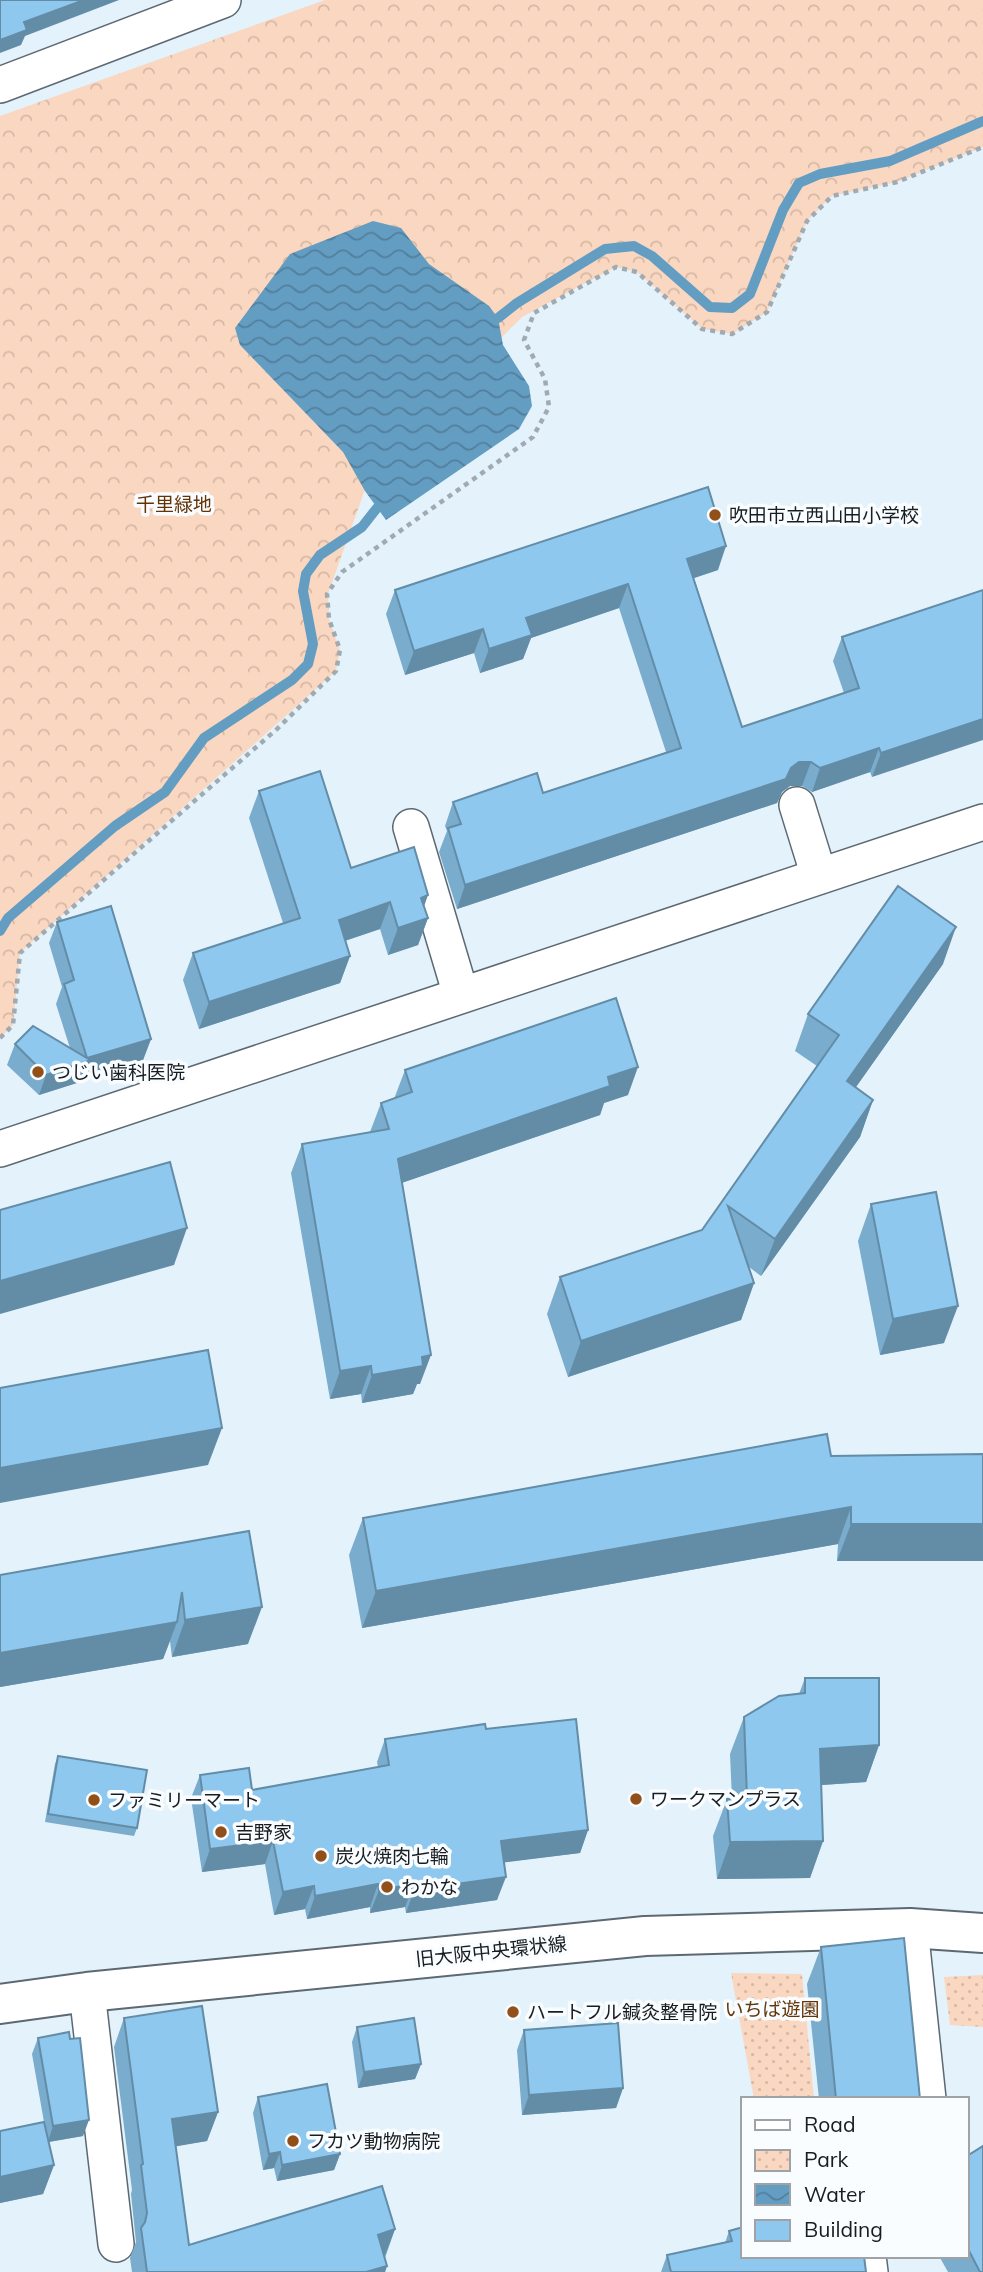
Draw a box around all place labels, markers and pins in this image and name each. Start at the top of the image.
place label: 吹田市立西山田小学校 [729,503,919,527]
marker: 吹田市立西山田小学校 [707,507,723,523]
place label: つじい歯科医院 [52,1060,185,1084]
marker: つじい歯科医院 [30,1064,46,1080]
place label: ワークマンプラス [650,1787,801,1811]
place label: ファミリーマート [108,1788,260,1812]
marker: ワークマンプラス [628,1791,644,1807]
marker: ファミリーマート [86,1792,102,1808]
place label: 吉野家 [235,1820,292,1844]
marker: 吉野家 [213,1824,229,1840]
place label: 炭火焼肉七輪 [335,1844,449,1868]
marker: 炭火焼肉七輪 [313,1848,329,1864]
place label: わかな [401,1875,458,1899]
marker: わかな [379,1879,395,1895]
place label: ハートフル鍼灸整骨院 [527,2000,717,2024]
marker: ハートフル鍼灸整骨院 [505,2004,521,2020]
place label: フカツ動物病院 [307,2129,440,2153]
marker: フカツ動物病院 [285,2133,301,2149]

